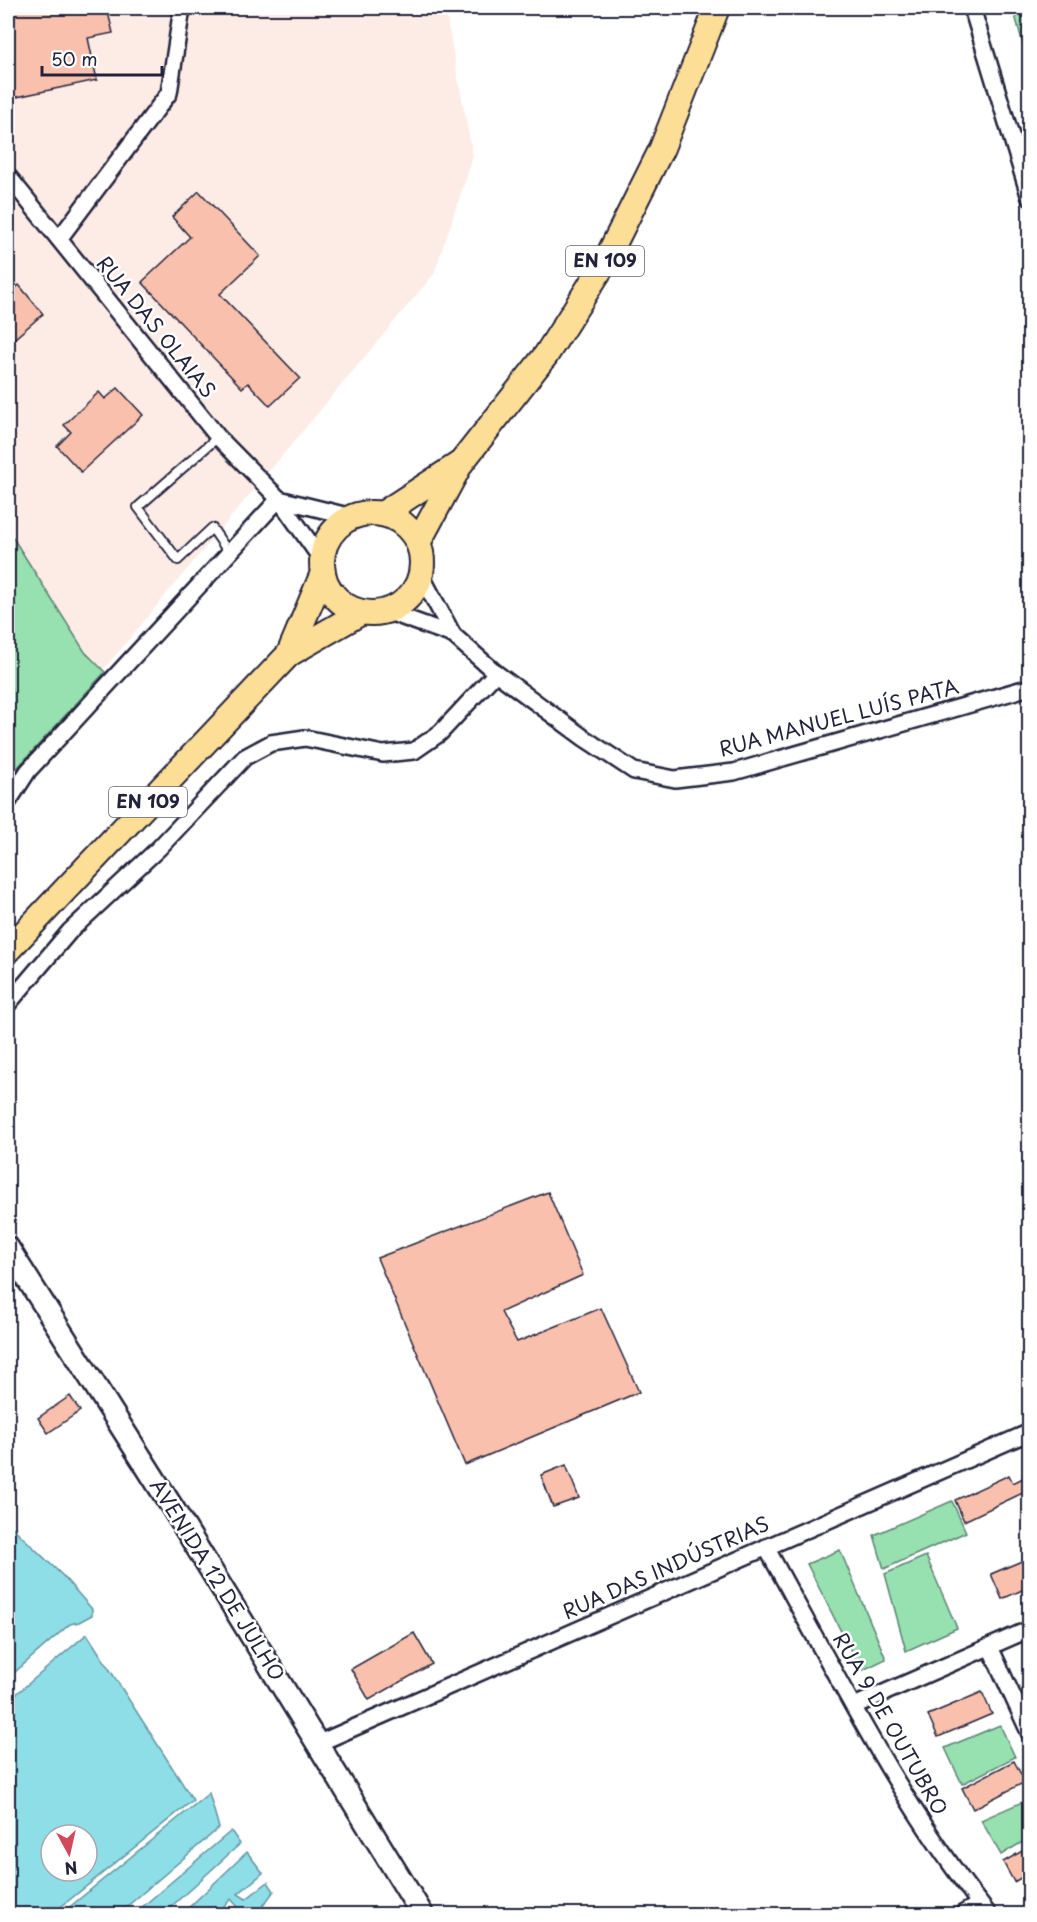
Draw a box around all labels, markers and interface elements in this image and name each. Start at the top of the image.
scale bar [42,39,162,77]
text: 50 m [51,45,98,72]
road number: EN 109 [566,246,644,276]
street label: RUA DAS OLAIAS [90,249,224,404]
street label: RUA MANUEL LUÍS PATA [715,671,962,764]
road number: EN 109 [109,787,187,817]
street label: AVENIDA 12 DE JULHO [143,1473,292,1686]
street label: RUA DAS INDÚSTRIAS [557,1508,774,1626]
street label: RUA 9 DE OUTUBRO [826,1627,956,1820]
north arrow [39,1823,99,1883]
text: N [63,1856,79,1882]

